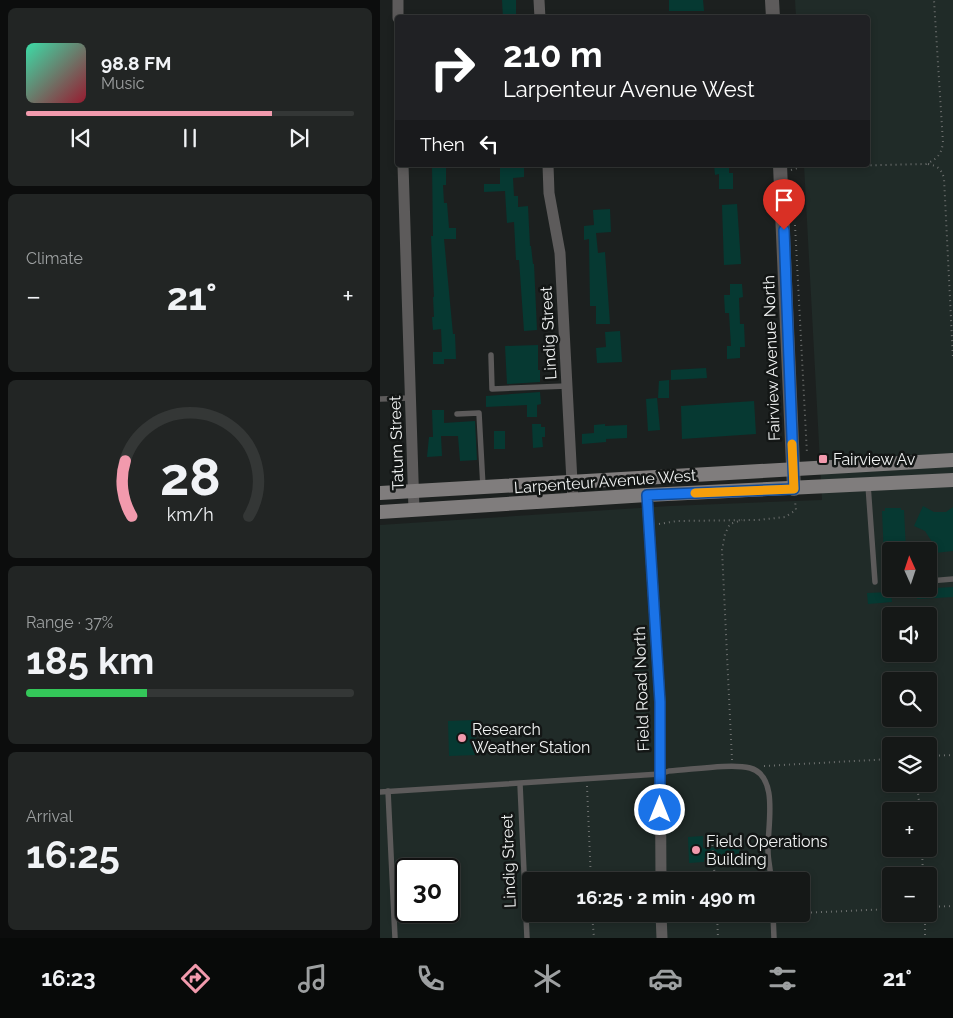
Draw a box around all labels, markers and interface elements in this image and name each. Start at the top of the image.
text: 210 m [503,34,603,75]
icon: right [420,35,485,100]
text: 98.8 FM [101,52,171,74]
text: Music [101,74,145,93]
text: Larpenteur Avenue West [503,76,755,102]
icon: previous [67,124,95,152]
icon: pause [176,124,204,152]
icon: next [285,124,313,152]
icon: left [475,130,503,158]
text: Then [420,133,465,155]
pin [763,179,805,230]
icon: arrive [770,186,798,214]
text: Climate [26,249,83,268]
text: 21° [167,274,217,319]
street label: Fairview Avenue North [759,275,784,441]
text: − [26,280,41,313]
text: + [342,280,354,313]
street label: Lindig Street [537,285,560,380]
street label: Tatum Street [385,395,408,491]
text: 28 [160,446,220,507]
place label: Fairview Av [833,450,916,469]
marker: Fairview Av [817,453,829,465]
street label: Larpenteur Avenue West [513,466,698,497]
text: km/h [166,504,214,525]
north arrow [882,542,938,598]
map controls [882,542,937,922]
button: sound [882,607,937,662]
text: Range · 37% [26,613,113,632]
street label: Field Road North [630,626,653,752]
text: 185 km [26,638,154,683]
button: search [882,672,937,727]
place label: Research Weather Station [472,720,590,757]
marker: Research Weather Station [456,732,468,744]
button: layers [882,737,937,792]
position arrow [633,783,685,835]
button: + [882,802,937,857]
text: Arrival [26,807,73,826]
street label: Lindig Street [497,813,520,908]
text: 16:25 [26,832,120,877]
place label: Field Operations Building [706,832,828,869]
marker: Field Operations Building [690,844,702,856]
speed limit sign: 30 [395,858,460,923]
button: − [882,867,937,922]
text: 16:25 · 2 min · 490 m [577,886,755,908]
icon: directions [178,961,213,996]
icon: music [295,961,330,996]
icon: phone [413,961,448,996]
icon: climate [530,961,565,996]
icon: car [648,961,683,996]
icon: filters [765,961,800,996]
text: 16:23 [41,965,96,991]
text: 21° [883,965,912,991]

